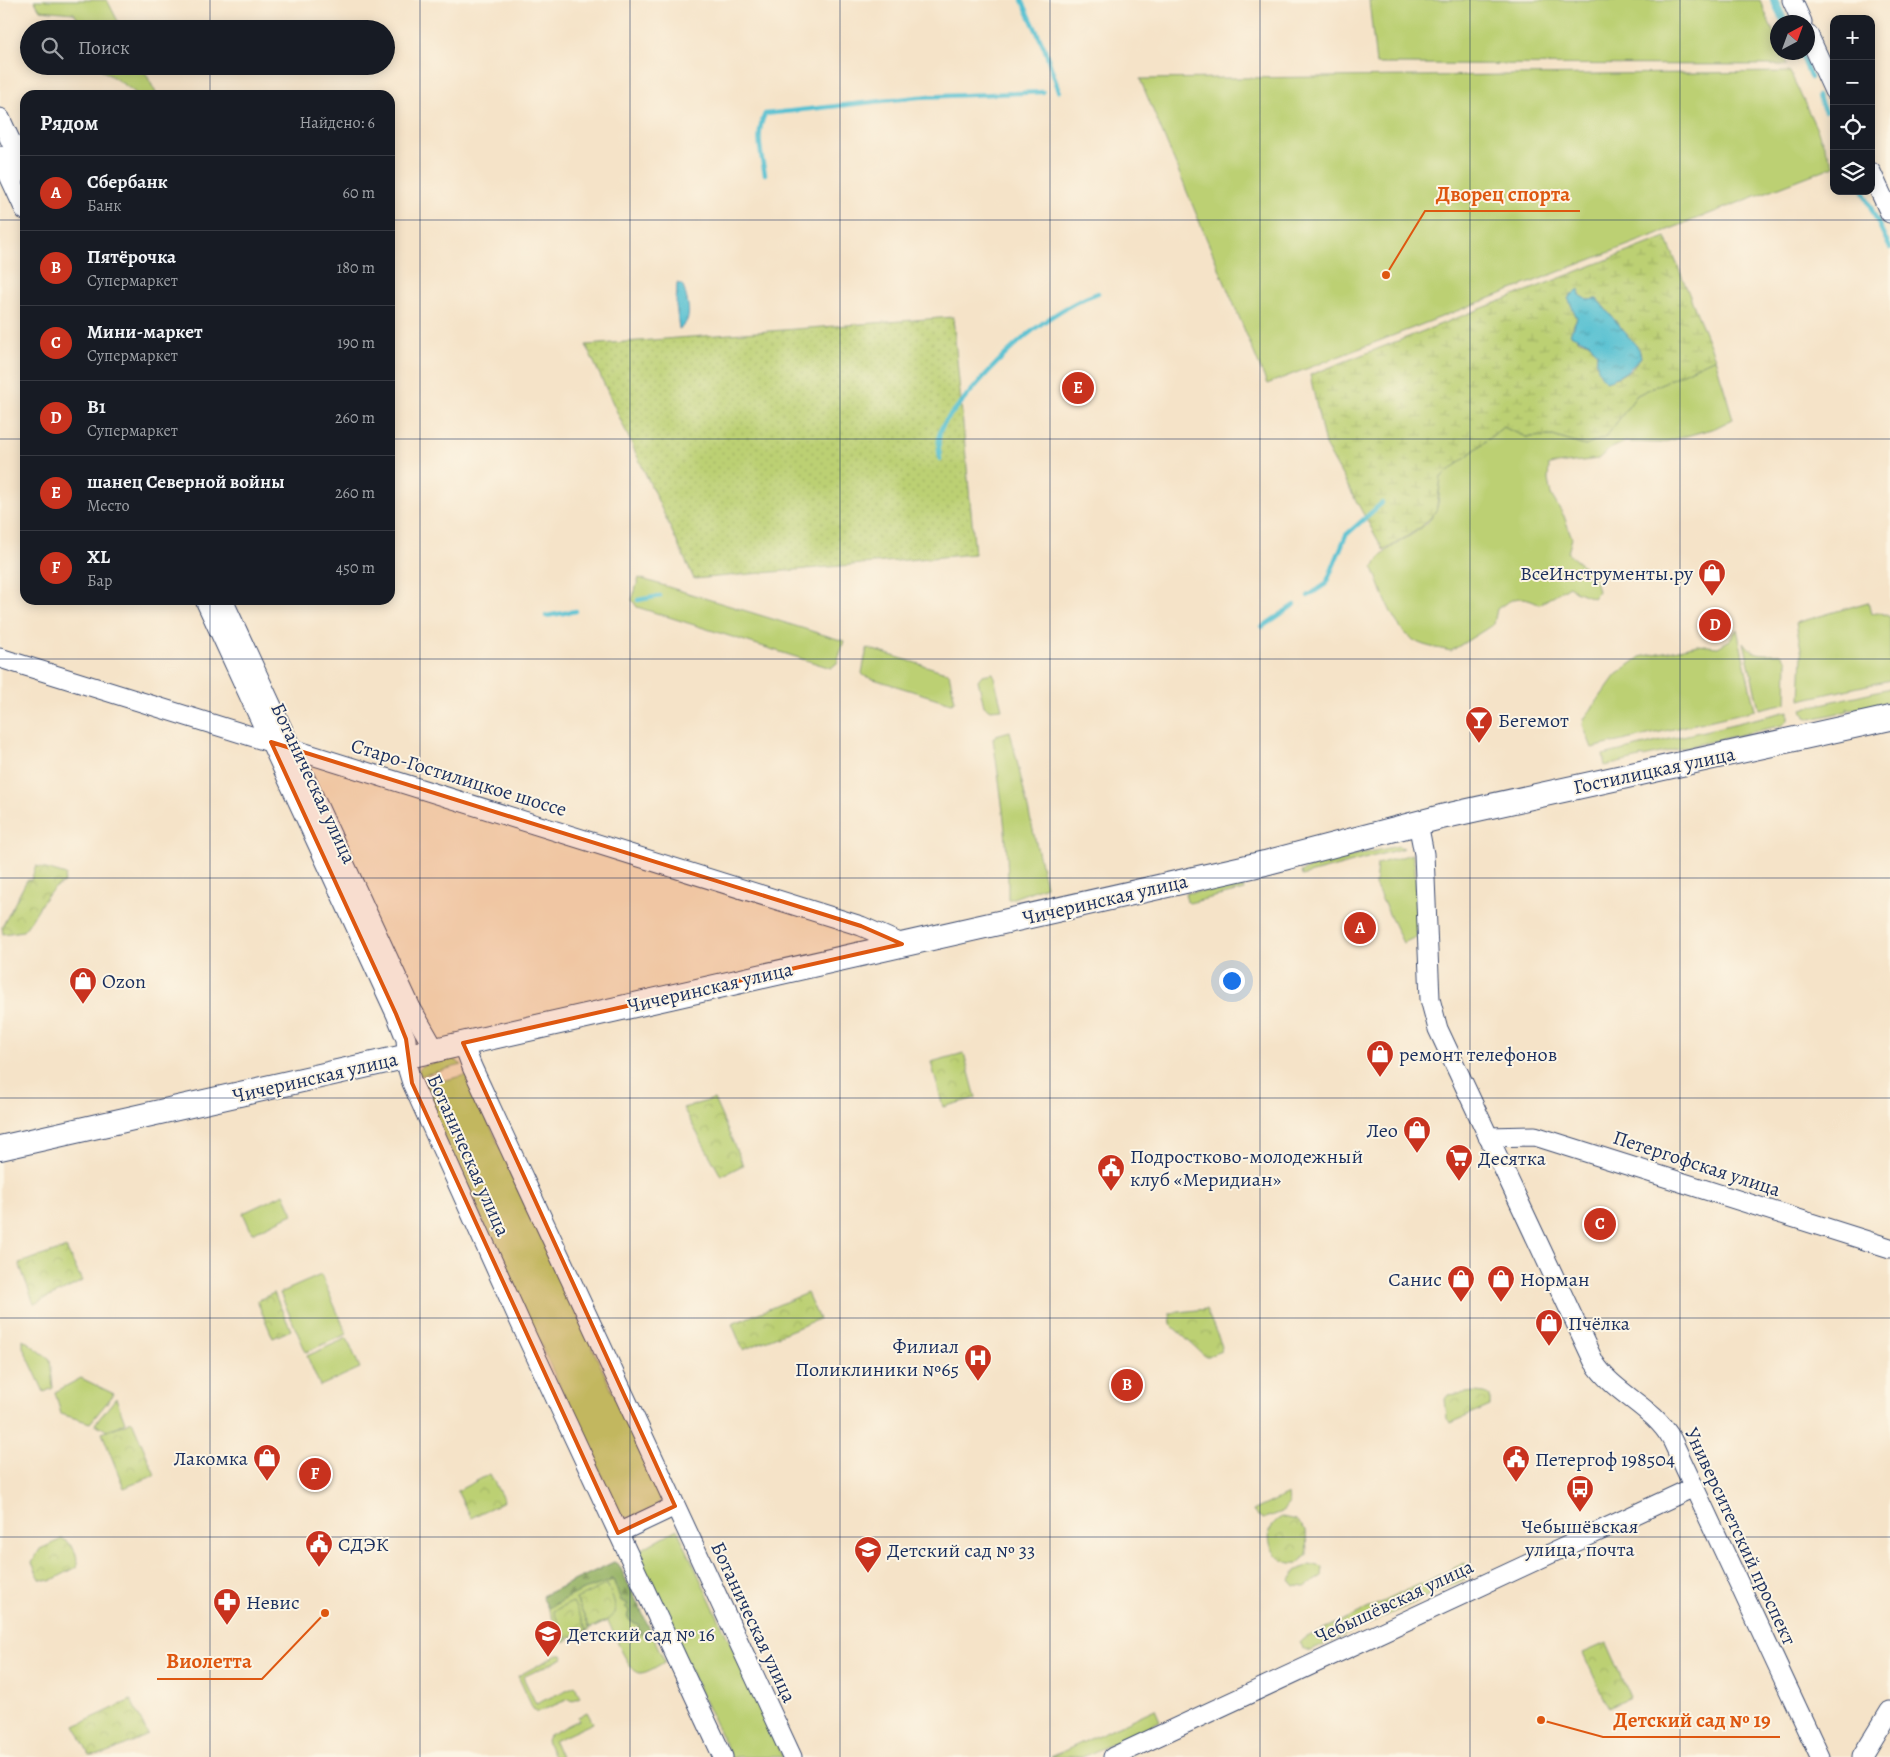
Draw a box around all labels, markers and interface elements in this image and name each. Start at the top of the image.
north arrow [1770,15,1815,60]
map controls [1830,15,1875,195]
button: + [1830,15,1875,60]
search box [20,20,395,75]
icon: search [38,34,66,62]
text: Поиск [78,35,130,61]
button: − [1830,60,1875,105]
button: locate [1830,105,1875,150]
text: Рядом [40,109,98,137]
text: Найдено: 6 [300,112,375,134]
button: layers [1830,150,1875,195]
text: Сбербанк [87,169,168,195]
callout: Дворец спорта [1425,175,1580,211]
text: Дворец спорта [1436,180,1570,208]
text: A [51,182,61,204]
text: 60 m [343,182,375,204]
text: Банк [87,195,122,217]
text: Пятёрочка [87,244,176,270]
text: B [51,257,61,279]
text: 180 m [337,257,375,279]
text: Супермаркет [87,270,178,292]
text: Мини-маркет [87,319,203,345]
text: C [51,332,61,354]
text: 190 m [337,332,375,354]
text: Супермаркет [87,345,178,367]
pin: E [1062,369,1094,407]
text: В1 [87,394,106,420]
text: D [50,407,62,429]
text: 260 m [335,407,375,429]
text: Супермаркет [87,420,178,442]
text: шанец Северной войны [87,469,285,495]
text: E [51,482,61,504]
text: 260 m [335,482,375,504]
text: Место [87,495,130,517]
text: XL [87,544,110,570]
text: F [52,557,60,579]
text: 450 m [336,557,375,579]
shop icon: ВсеИнструменты.ру [1697,558,1727,597]
place label: ВсеИнструменты.ру [1520,560,1694,587]
text: Бар [87,570,112,592]
pin: D [1699,606,1731,644]
street label: Ботаническая улица [264,698,363,869]
bar icon: Бегемот [1464,705,1494,744]
place label: Бегемот [1498,707,1569,734]
street label: Старо-Гостилицкое шоссе [348,732,570,823]
street label: Гостилицкая улица [1571,740,1738,801]
street label: Чичеринская улица [1020,867,1191,932]
pin: A [1344,909,1376,947]
street label: Чичеринская улица [625,955,796,1020]
shop icon: Ozon [68,966,98,1005]
place label: Ozon [102,968,146,995]
your location [1219,968,1245,994]
shop icon: ремонт телефонов [1365,1039,1395,1078]
place label: ремонт телефонов [1399,1041,1557,1068]
street label: Чичеринская улица [230,1045,401,1110]
street label: Ботаническая улица [421,1070,517,1241]
shop icon: Лео [1402,1115,1432,1154]
place label: Лео [1366,1117,1398,1144]
street label: Петергофская улица [1610,1124,1785,1204]
place label: Подростково-молодежный клуб «Меридиан» [1130,1143,1363,1193]
supermarket icon: Десятка [1444,1143,1474,1182]
place label: Десятка [1478,1145,1547,1172]
public building icon: Подростково-молодежный клуб «Меридиан» [1096,1153,1126,1192]
pin: C [1584,1205,1616,1243]
shop icon: Санис [1446,1264,1476,1303]
shop icon: Норман [1486,1264,1516,1303]
place label: Санис [1388,1266,1442,1293]
place label: Норман [1520,1266,1590,1293]
shop icon: Пчёлка [1534,1308,1564,1347]
place label: Пчёлка [1568,1310,1631,1337]
place label: Филиал Поликлиники №65 [795,1333,959,1383]
hospital icon: Филиал Поликлиники №65 [963,1343,993,1382]
pin: B [1111,1366,1143,1404]
street label: Университетский проспект [1678,1423,1803,1650]
shop icon: Лакомка [252,1443,282,1482]
public building icon: Петергоф 198504 [1501,1444,1531,1483]
place label: Лакомка [173,1445,249,1472]
place label: Петергоф 198504 [1535,1446,1675,1473]
pin: F [299,1455,331,1493]
bus stop icon: Чебышёвская улица, почта [1565,1474,1595,1513]
place label: Чебышёвская улица, почта [1521,1513,1639,1563]
public building icon: СДЭК [304,1529,334,1568]
place label: СДЭК [338,1531,389,1558]
school or university icon: Детский сад № 33 [853,1535,883,1574]
street label: Ботаническая улица [704,1537,803,1708]
place label: Детский сад № 33 [887,1537,1035,1564]
street label: Чебышёвская улица [1311,1553,1479,1650]
pharmacy icon: Невис [212,1587,242,1626]
place label: Невис [246,1589,300,1616]
school or university icon: Детский сад № 16 [533,1619,563,1658]
place label: Детский сад № 16 [567,1621,715,1648]
callout: Виолетта [157,1643,262,1679]
text: Виолетта [166,1647,252,1675]
callout: Детский сад № 19 [1603,1701,1780,1737]
text: Детский сад № 19 [1613,1706,1771,1734]

